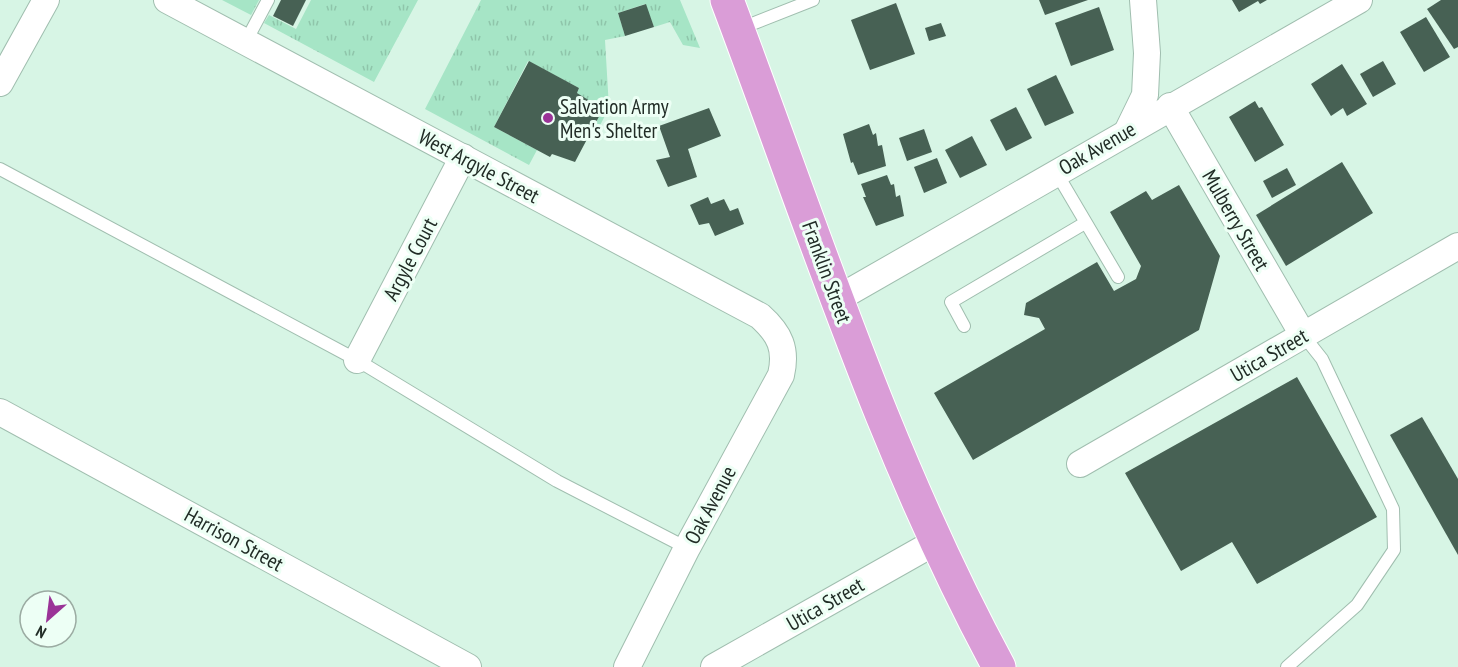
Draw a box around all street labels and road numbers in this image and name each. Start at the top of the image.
street label: Oak Avenue [1054,115,1140,181]
street label: West Argyle Street [414,123,544,209]
street label: Mulberry Street [1196,165,1276,275]
street label: Argyle Court [377,213,443,305]
street label: Franklin Street [796,217,858,327]
street label: Utica Street [1225,322,1313,388]
street label: Oak Avenue [678,461,742,549]
street label: Harrison Street [180,501,288,577]
street label: Utica Street [781,571,869,637]

